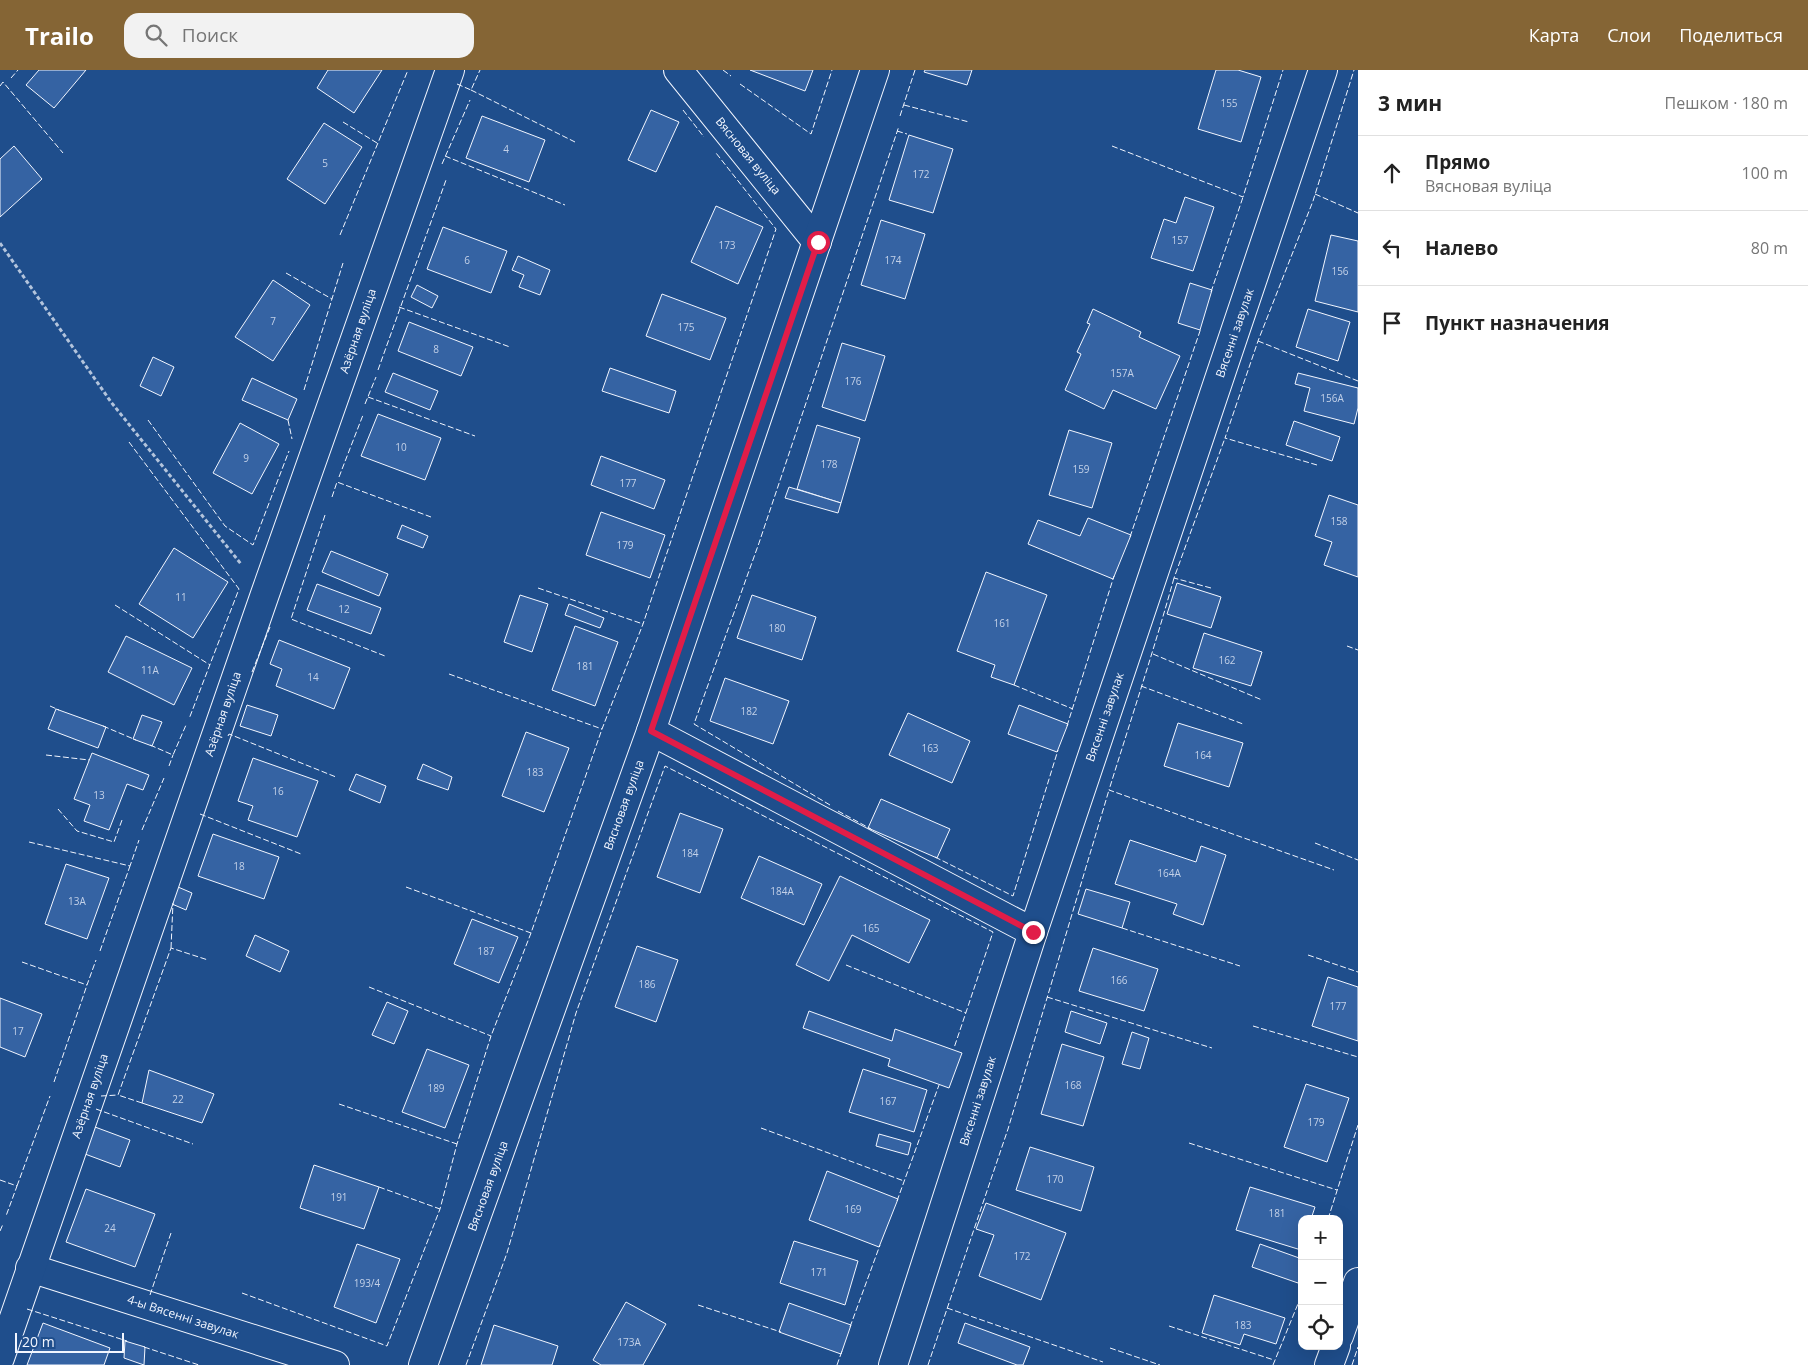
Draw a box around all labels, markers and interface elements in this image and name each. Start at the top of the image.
search box [124,13,474,58]
text: Trailo [25,19,94,52]
icon: search [142,21,170,49]
text: Поиск [182,22,238,48]
text: Карта [1529,23,1579,47]
text: Слои [1607,23,1651,47]
text: Поделиться [1679,23,1783,47]
text: 3 мин [1378,89,1442,117]
text: Пешком · 180 m [1665,92,1788,114]
house number: 155 [1220,96,1238,110]
street label: Вясновая вуліца [712,113,785,198]
house number: 4 [503,142,509,156]
text: Прямо [1425,149,1490,175]
house number: 5 [322,156,328,170]
icon: ahead [1378,159,1406,187]
text: 100 m [1742,162,1788,184]
house number: 172 [912,167,930,181]
text: Вясновая вуліца [1425,175,1552,197]
route start [807,231,830,254]
house number: 157 [1171,233,1189,247]
icon: left [1378,234,1406,262]
text: Налево [1425,235,1498,261]
text: 80 m [1751,237,1788,259]
house number: 173 [718,238,736,252]
house number: 6 [464,253,470,267]
house number: 174 [884,253,902,267]
house number: 156 [1331,264,1349,278]
street label: Вясенні завулак [1211,285,1258,380]
street label: Азёрная вуліца [335,286,380,375]
icon: arrive [1378,309,1406,337]
text: Пункт назначения [1425,310,1610,336]
house number: 7 [270,314,276,328]
house number: 175 [677,320,695,334]
house number: 8 [433,342,439,356]
house number: 157А [1110,366,1134,380]
house number: 176 [844,374,862,388]
house number: 156А [1320,391,1344,405]
house number: 10 [395,440,407,454]
house number: 9 [243,451,249,465]
house number: 178 [820,457,838,471]
house number: 159 [1072,462,1090,476]
house number: 177 [619,476,637,490]
house number: 158 [1330,514,1348,528]
house number: 179 [616,538,634,552]
house number: 11 [175,590,187,604]
house number: 12 [338,602,350,616]
house number: 161 [993,616,1011,630]
house number: 180 [768,621,786,635]
house number: 162 [1218,653,1236,667]
house number: 181 [576,659,594,673]
house number: 11А [141,663,160,677]
street label: Азёрная вуліца [200,669,245,758]
street label: Вясенні завулак [1081,669,1128,764]
house number: 14 [307,670,319,684]
house number: 182 [740,704,758,718]
house number: 163 [921,741,939,755]
house number: 164 [1194,748,1212,762]
street label: Вясновая вуліца [599,757,648,852]
house number: 183 [526,765,544,779]
house number: 16 [272,784,284,798]
house number: 13 [93,788,105,802]
house number: 184 [681,846,699,860]
house number: 18 [233,859,245,873]
house number: 164А [1157,866,1181,880]
house number: 184А [770,884,794,898]
house number: 13А [68,894,87,908]
house number: 165 [862,921,880,935]
route end [1022,921,1045,944]
house number: 187 [477,944,495,958]
house number: 166 [1110,973,1128,987]
house number: 186 [638,977,656,991]
house number: 177 [1329,999,1347,1013]
house number: 17 [12,1024,24,1038]
street label: Азёрная вуліца [67,1051,112,1140]
street label: Вясенні завулак [955,1053,1000,1148]
house number: 168 [1064,1078,1082,1092]
house number: 189 [427,1081,445,1095]
house number: 22 [172,1092,184,1106]
house number: 167 [879,1094,897,1108]
house number: 179 [1307,1115,1325,1129]
street label: Вясновая вуліца [463,1138,512,1233]
house number: 170 [1046,1172,1064,1186]
house number: 191 [330,1190,348,1204]
house number: 169 [844,1202,862,1216]
house number: 181 [1268,1206,1286,1220]
map controls [1298,1215,1343,1350]
button: + [1298,1215,1343,1260]
house number: 24 [104,1221,116,1235]
house number: 172 [1013,1249,1031,1263]
button: − [1298,1260,1343,1305]
house number: 171 [810,1265,828,1279]
house number: 193/4 [354,1276,381,1290]
street label: 4-ы Вясенні завулак [125,1290,242,1343]
button: locate [1298,1305,1343,1350]
house number: 183 [1234,1318,1252,1332]
scale bar [15,1330,124,1353]
text: 20 m [22,1332,55,1351]
house number: 173А [617,1335,641,1349]

